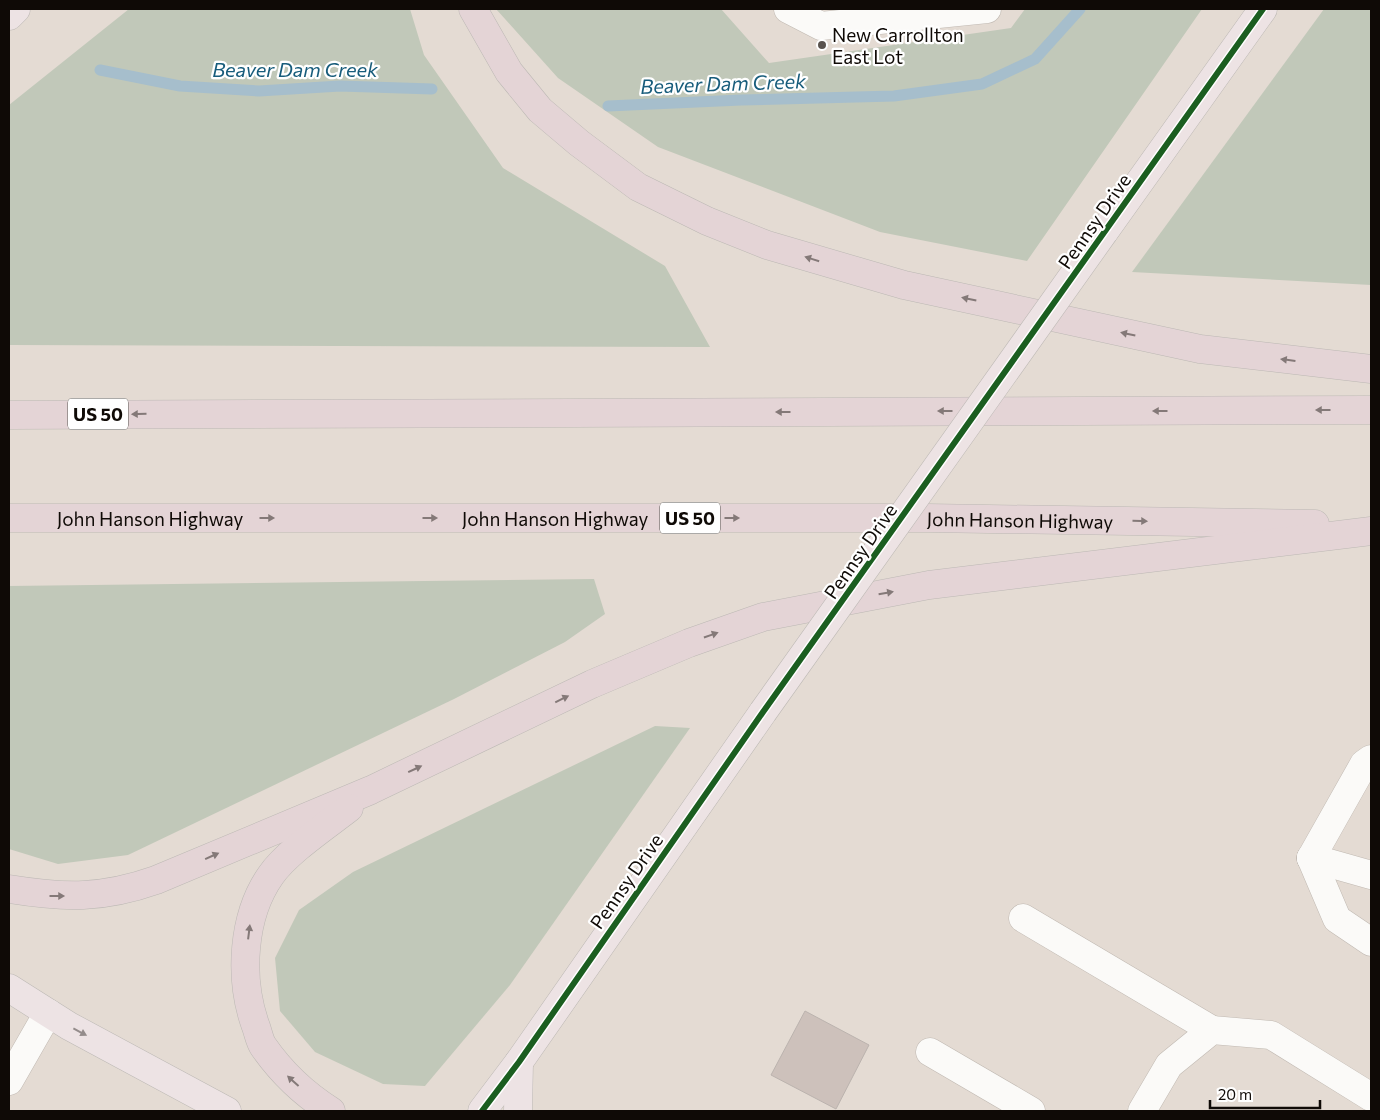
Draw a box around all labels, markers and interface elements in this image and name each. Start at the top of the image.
place label: New Carrollton East Lot [832,23,964,68]
marker: New Carrollton East Lot [816,39,828,51]
water label: Beaver Dam Creek [212,57,379,81]
water label: Beaver Dam Creek [640,68,807,98]
street label: Pennsy Drive [1053,169,1135,273]
one-way arrow [804,254,819,262]
one-way arrow [961,295,977,303]
one-way arrow [1120,330,1135,338]
one-way arrow [1280,356,1296,364]
road number: US 50 [68,398,128,429]
one-way arrow [1314,406,1330,414]
one-way arrow [937,407,953,415]
one-way arrow [1152,407,1168,415]
one-way arrow [774,408,790,416]
one-way arrow [130,410,146,418]
street label: Pennsy Drive [819,499,901,603]
road number: US 50 [660,502,720,534]
street label: John Hanson Highway [926,506,1114,532]
street label: John Hanson Highway [57,507,243,530]
street label: John Hanson Highway [462,507,648,530]
one-way arrow [260,514,276,522]
one-way arrow [422,514,438,522]
one-way arrow [725,514,741,522]
one-way arrow [1132,518,1148,526]
one-way arrow [878,588,894,596]
one-way arrow [704,631,719,638]
one-way arrow [555,695,569,703]
one-way arrow [408,765,422,773]
street label: Pennsy Drive [585,829,667,933]
one-way arrow [205,852,219,860]
one-way arrow [49,892,65,900]
one-way arrow [245,924,253,940]
one-way arrow [73,1028,87,1036]
one-way arrow [287,1075,299,1087]
scale bar [1210,1078,1320,1110]
text: 20 m [1218,1085,1252,1103]

